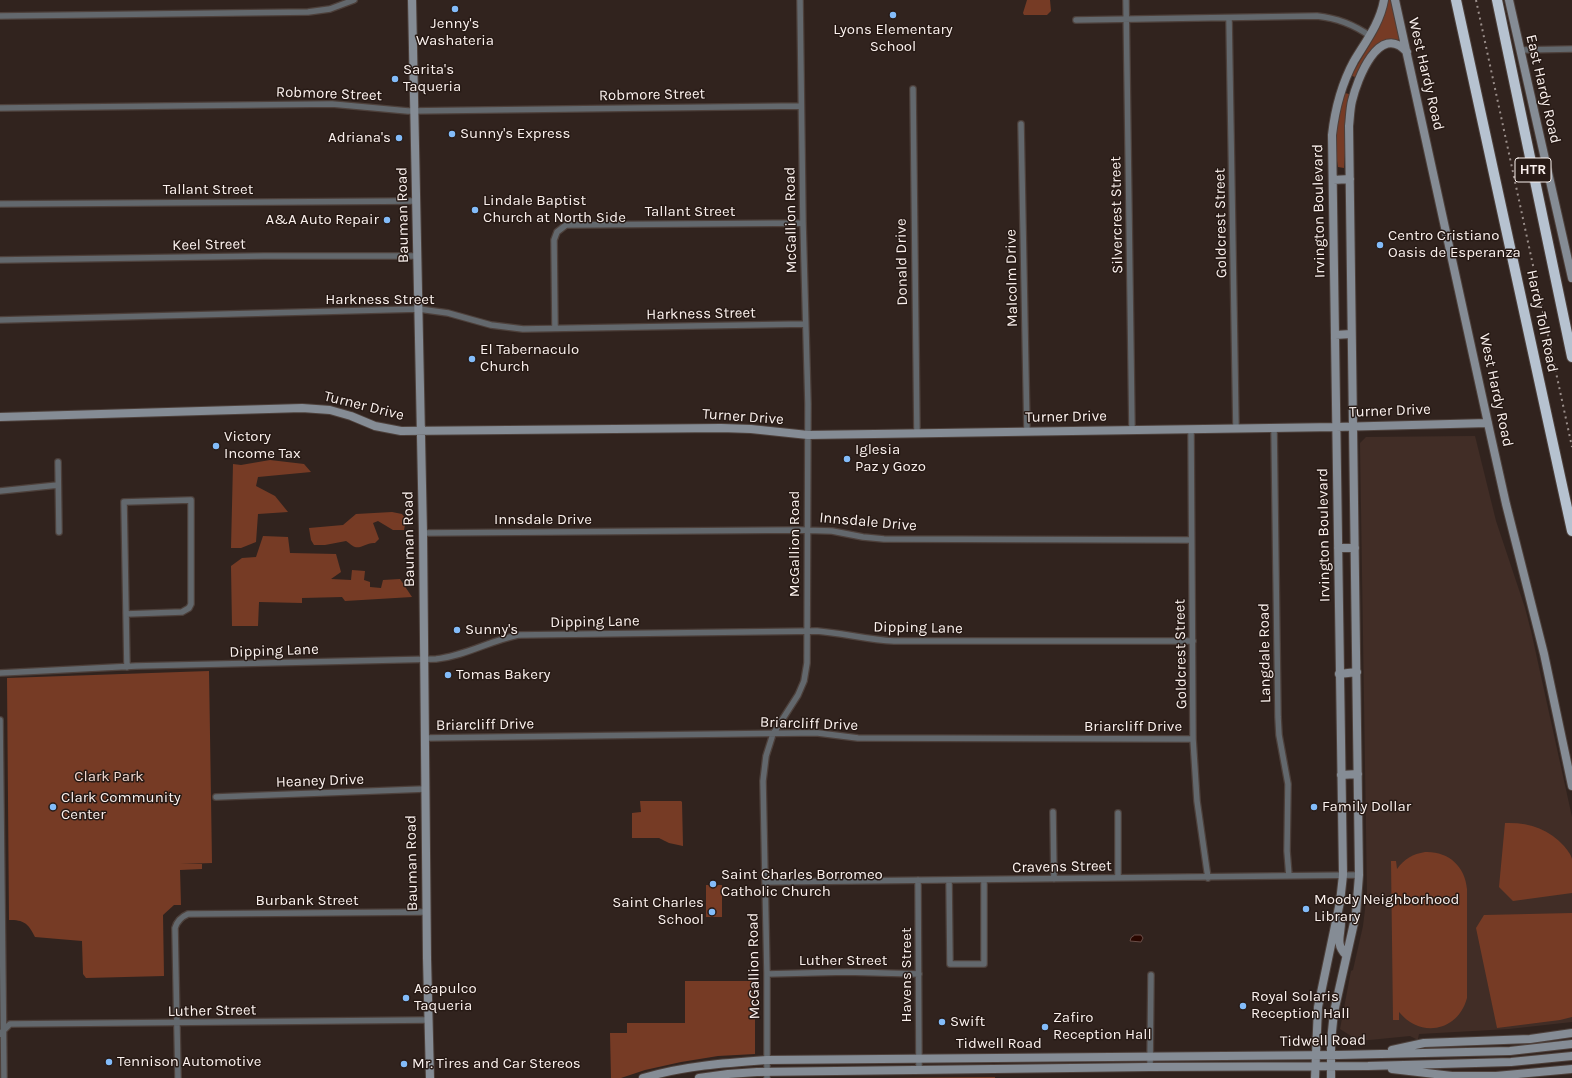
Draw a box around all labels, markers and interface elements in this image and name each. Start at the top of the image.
marker: Jenny's Washateria [450,4,460,14]
marker: Lyons Elementary School [888,10,898,20]
place label: Jenny's Washateria [416,15,494,50]
street label: West Hardy Road [1404,16,1448,132]
place label: Lyons Elementary School [833,21,953,56]
street label: East Hardy Road [1522,33,1564,145]
place label: Sarita's Taqueria [403,61,461,96]
marker: Sarita's Taqueria [390,74,400,84]
street label: Robmore Street [276,83,382,105]
street label: Robmore Street [599,85,705,105]
place label: Sunny's Express [460,125,570,143]
place label: Adriana's [328,129,391,147]
marker: Sunny's Express [447,129,457,139]
marker: Adriana's [394,133,404,143]
street label: Irvington Boulevard [1309,144,1329,278]
street label: Silvercrest Street [1107,156,1127,274]
road number: HTR [1515,158,1551,182]
street label: Bauman Road [393,167,413,263]
street label: McGallion Road [781,167,801,273]
street label: Goldcrest Street [1211,168,1231,278]
street label: Tallant Street [163,181,253,199]
place label: Lindale Baptist Church at North Side [483,192,626,227]
street label: Tallant Street [645,203,735,221]
marker: Lindale Baptist Church at North Side [470,205,480,215]
place label: A&A Auto Repair [266,211,379,229]
marker: A&A Auto Repair [382,215,392,225]
street label: Donald Drive [892,218,912,306]
place label: Centro Cristiano Oasis de Esperanza [1388,227,1521,262]
street label: Malcolm Drive [1002,229,1022,327]
street label: Keel Street [172,235,246,255]
marker: Centro Cristiano Oasis de Esperanza [1375,240,1385,250]
street label: Hardy Toll Road [1522,268,1562,374]
street label: Harkness Street [325,291,435,309]
street label: Harkness Street [646,304,756,324]
street label: West Hardy Road [1475,332,1517,448]
place label: El Tabernaculo Church [480,341,579,376]
marker: El Tabernaculo Church [467,354,477,364]
street label: Turner Drive [322,387,406,425]
street label: Turner Drive [1349,401,1431,421]
street label: Turner Drive [702,405,784,429]
street label: Turner Drive [1025,407,1107,427]
place label: Victory Income Tax [224,428,301,463]
marker: Victory Income Tax [211,441,221,451]
place label: Iglesia Paz y Gozo [855,441,926,476]
marker: Iglesia Paz y Gozo [842,454,852,464]
street label: Irvington Boulevard [1314,468,1334,602]
street label: Bauman Road [399,491,419,587]
street label: McGallion Road [786,491,804,597]
street label: Innsdale Drive [818,509,918,535]
street label: Innsdale Drive [494,511,592,529]
street label: Goldcrest Street [1171,599,1191,709]
street label: Langdale Road [1255,603,1275,703]
street label: Dipping Lane [550,612,640,632]
street label: Dipping Lane [873,618,963,638]
place label: Sunny's [465,621,518,639]
marker: Sunny's [452,625,462,635]
street label: Dipping Lane [229,640,319,662]
place label: Tomas Bakery [456,666,550,684]
marker: Tomas Bakery [443,670,453,680]
street label: Briarcliff Drive [760,713,858,735]
street label: Briarcliff Drive [436,715,534,735]
street label: Briarcliff Drive [1084,718,1182,736]
park label: Clark Park [74,768,144,786]
street label: Heaney Drive [276,770,364,792]
place label: Clark Community Center [61,789,181,824]
place label: Family Dollar [1322,798,1411,816]
marker: Clark Community Center [48,802,58,812]
marker: Family Dollar [1309,802,1319,812]
street label: Bauman Road [402,815,422,911]
street label: Cravens Street [1012,857,1112,877]
place label: Saint Charles Borromeo Catholic Church [721,866,883,901]
marker: Saint Charles Borromeo Catholic Church [708,879,718,889]
place label: Moody Neighborhood Library [1314,891,1459,926]
street label: Burbank Street [255,892,359,910]
place label: Saint Charles School [612,894,704,929]
marker: Moody Neighborhood Library [1301,904,1311,914]
marker: Saint Charles School [707,907,717,917]
street label: McGallion Road [744,913,764,1019]
street label: Havens Street [898,927,916,1023]
street label: Luther Street [799,952,887,970]
place label: Acapulco Taqueria [414,980,477,1015]
place label: Royal Solaris Reception Hall [1251,988,1350,1023]
marker: Acapulco Taqueria [401,993,411,1003]
street label: Luther Street [168,1001,256,1021]
marker: Royal Solaris Reception Hall [1238,1001,1248,1011]
place label: Zafiro Reception Hall [1053,1009,1152,1044]
place label: Swift [950,1013,985,1031]
marker: Swift [937,1017,947,1027]
marker: Zafiro Reception Hall [1040,1022,1050,1032]
street label: Tidwell Road [1280,1031,1366,1051]
street label: Tidwell Road [956,1035,1042,1053]
place label: Tennison Automotive [117,1053,261,1071]
place label: Mr. Tires and Car Stereos [412,1055,581,1073]
marker: Tennison Automotive [104,1057,114,1067]
marker: Mr. Tires and Car Stereos [399,1059,409,1069]

